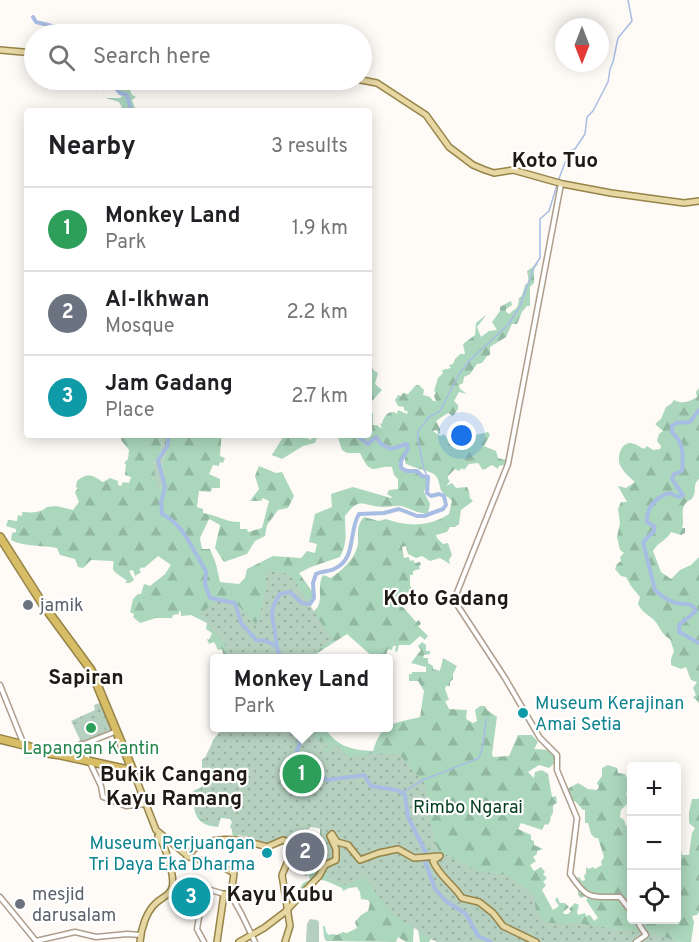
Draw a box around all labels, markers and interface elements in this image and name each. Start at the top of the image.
north arrow [555,18,609,72]
search box [24,24,372,90]
icon: search [45,41,78,74]
text: Search here [93,44,211,71]
text: Nearby [48,131,136,164]
text: 3 results [271,134,348,160]
district label: Koto Tuo [512,148,598,175]
text: Monkey Land [105,203,240,230]
text: 1 [64,216,72,242]
text: 1.9 km [292,216,348,242]
text: Park [105,230,146,256]
text: Al-Ikhwan [105,287,209,314]
text: 2 [61,300,74,326]
text: 2.2 km [287,300,348,326]
text: Mosque [105,314,174,340]
text: Jam Gadang [105,371,233,398]
text: 3 [62,384,74,410]
text: 2.7 km [291,384,348,410]
text: Place [105,398,155,424]
your location [447,421,476,450]
district label: Koto Gadang [383,586,509,613]
place label: jamik [39,595,84,618]
marker: jamik [21,598,35,612]
popup [210,654,393,732]
district label: Sapiran [48,665,124,692]
text: Monkey Land [234,667,369,694]
place label: Museum Kerajinan Amai Setia [535,693,684,737]
text: Park [234,694,275,720]
marker: Museum Kerajinan Amai Setia [516,706,530,720]
marker: Lapangan Kantin [84,721,98,735]
place label: Lapangan Kantin [23,738,159,761]
pin: 1 [282,752,322,796]
district label: Bukik Cangang Kayu Ramang [100,762,248,813]
map controls [627,762,681,924]
button: + [627,762,681,816]
park label: Rimbo Ngarai [413,797,523,820]
button: − [627,816,681,870]
pin: 2 [286,830,324,874]
place label: Museum Perjuangan Tri Daya Eka Dharma [89,833,255,877]
marker: Museum Perjuangan Tri Daya Eka Dharma [260,846,274,860]
button: locate [627,870,681,924]
pin: 3 [172,874,210,920]
district label: Kayu Kubu [227,882,333,909]
place label: mesjid darusalam [32,884,116,928]
marker: mesjid darusalam [13,897,27,911]

